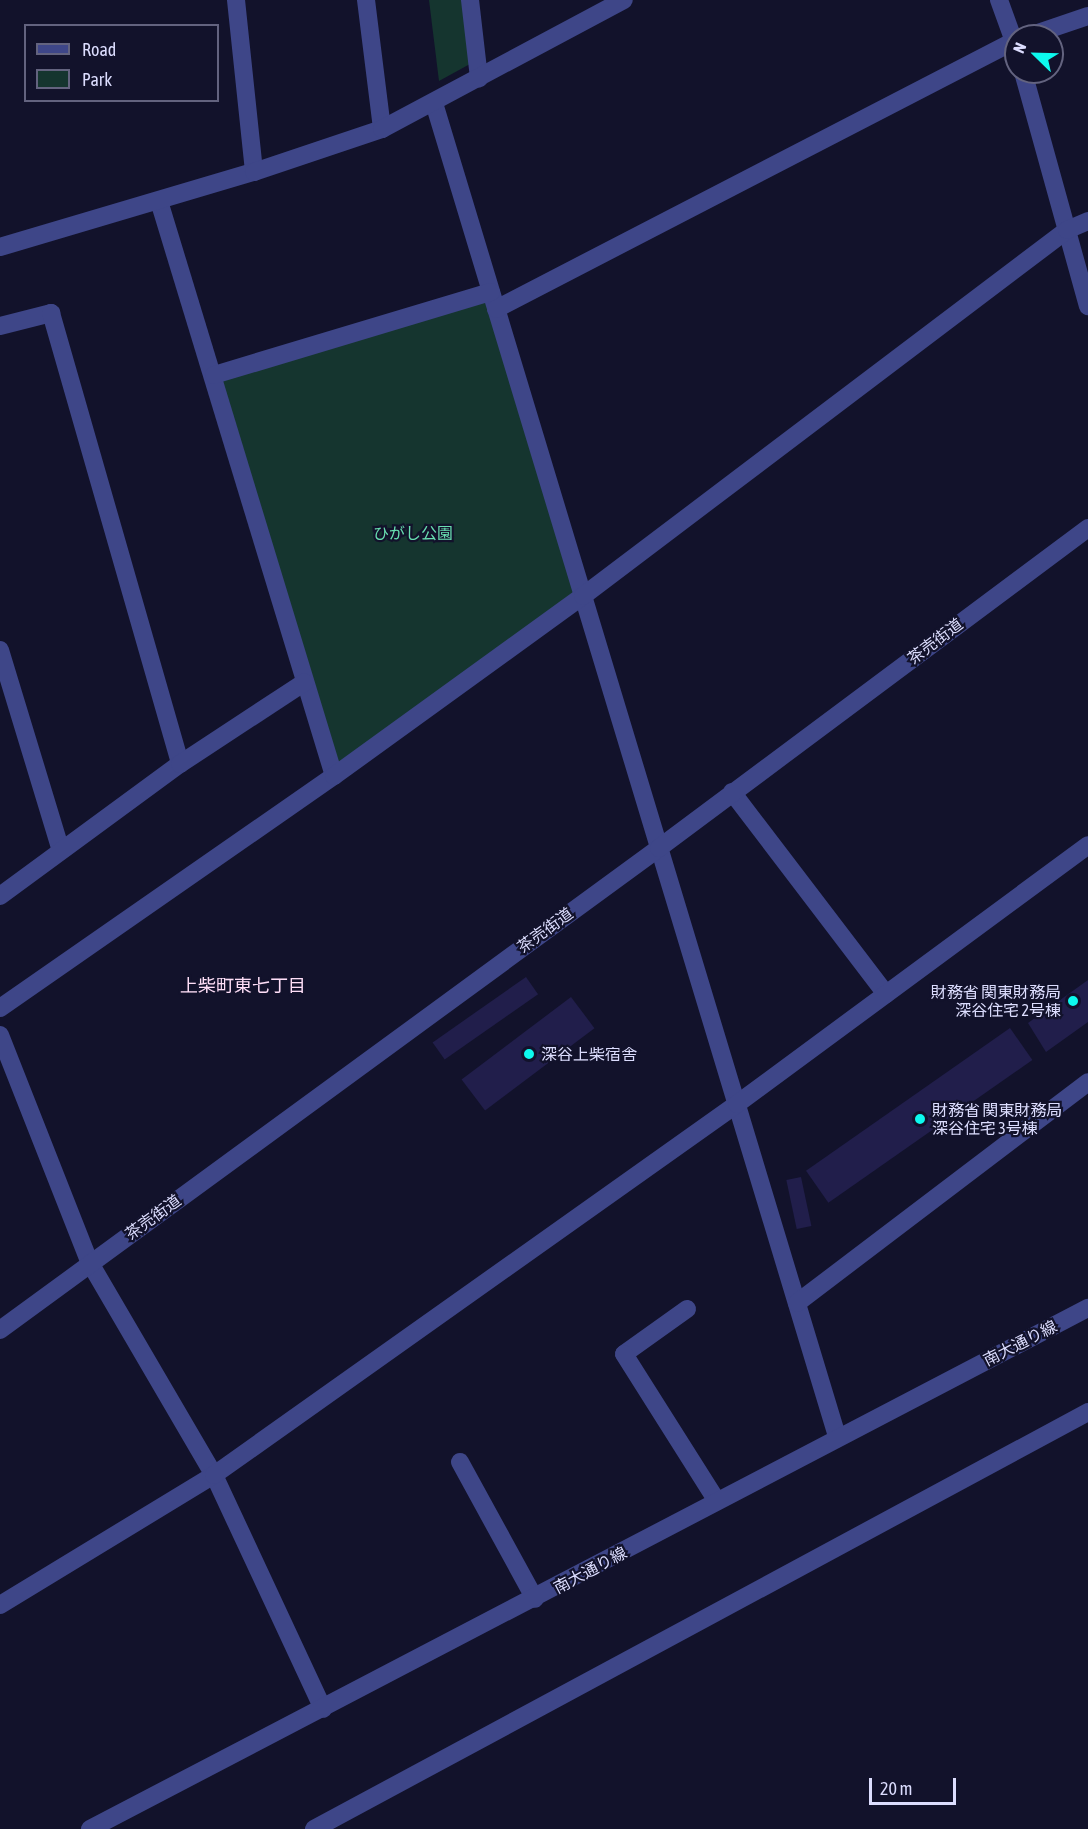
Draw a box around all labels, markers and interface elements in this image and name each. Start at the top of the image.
legend [24,24,219,102]
north arrow [1004,24,1064,84]
text: Road [82,39,116,60]
text: N [1009,40,1029,56]
text: Park [82,69,112,90]
park label: ひがし公園 [373,523,453,543]
street label: 茶売街道 [904,614,966,668]
street label: 茶売街道 [513,903,577,957]
district label: 上柴町東七丁目 [180,975,306,997]
place label: 財務省 関東財務局 深谷住宅 2号棟 [931,982,1061,1020]
marker: 財務省 関東財務局 深谷住宅 2号棟 [1066,994,1080,1008]
place label: 深谷上柴宿舎 [541,1044,637,1064]
marker: 深谷上柴宿舎 [522,1047,536,1061]
place label: 財務省 関東財務局 深谷住宅 3号棟 [932,1100,1062,1138]
marker: 財務省 関東財務局 深谷住宅 3号棟 [913,1112,927,1126]
street label: 茶売街道 [121,1190,185,1244]
street label: 南大通り線 [980,1316,1060,1370]
street label: 南大通り線 [550,1543,630,1597]
scale bar [872,1766,959,1804]
text: 20 m [880,1778,912,1799]

